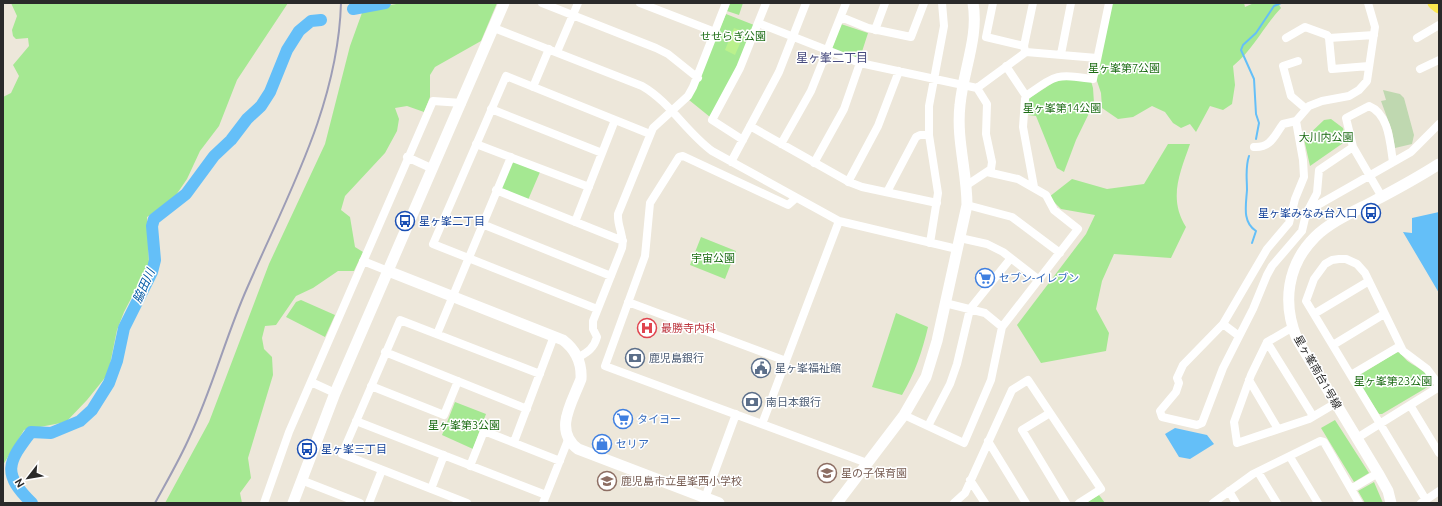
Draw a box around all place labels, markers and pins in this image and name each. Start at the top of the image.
bus stop icon: 星ヶ峯みなみ台入口 [1360,202,1382,224]
place label: 星ヶ峯みなみ台入口 [1258,207,1357,219]
bus stop icon: 星ヶ峯二丁目 [394,210,416,232]
place label: 星ヶ峯二丁目 [419,215,485,227]
supermarket icon: セブン-イレブン [974,267,996,289]
place label: セブン-イレブン [999,272,1079,284]
hospital icon: 最勝寺内科 [636,317,658,339]
place label: 最勝寺内科 [661,322,716,334]
bank icon: 鹿児島銀行 [624,347,646,369]
place label: 鹿児島銀行 [649,352,704,364]
public building icon: 星ヶ峯福祉館 [750,357,772,379]
place label: 星ヶ峯福祉館 [775,362,841,374]
bank icon: 南日本銀行 [741,391,763,413]
place label: 南日本銀行 [766,396,821,408]
supermarket icon: タイヨー [612,408,634,430]
place label: タイヨー [637,413,681,425]
shop icon: セリア [591,433,613,455]
bus stop icon: 星ヶ峯三丁目 [296,438,318,460]
place label: セリア [616,438,649,450]
place label: 星ヶ峯三丁目 [321,443,387,455]
school or university icon: 星の子保育園 [816,462,838,484]
place label: 星の子保育園 [841,467,907,479]
school or university icon: 鹿児島市立星峯西小学校 [596,470,618,492]
place label: 鹿児島市立星峯西小学校 [621,475,742,487]

